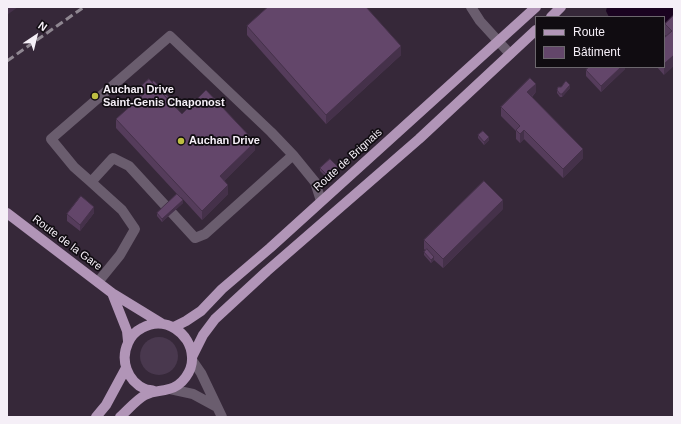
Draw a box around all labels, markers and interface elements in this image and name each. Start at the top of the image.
north arrow [16,16,56,56]
legend [535,16,665,68]
text: N [36,19,50,33]
text: Route [573,25,605,39]
text: Bâtiment [573,45,620,59]
place label: Auchan Drive Saint-Genis Chaponost [103,83,225,109]
marker: Auchan Drive Saint-Genis Chaponost [90,91,100,101]
street label: Route de Brignais [311,126,385,194]
place label: Auchan Drive [189,134,260,148]
marker: Auchan Drive [176,136,186,146]
street label: Route de la Gare [30,213,104,273]

